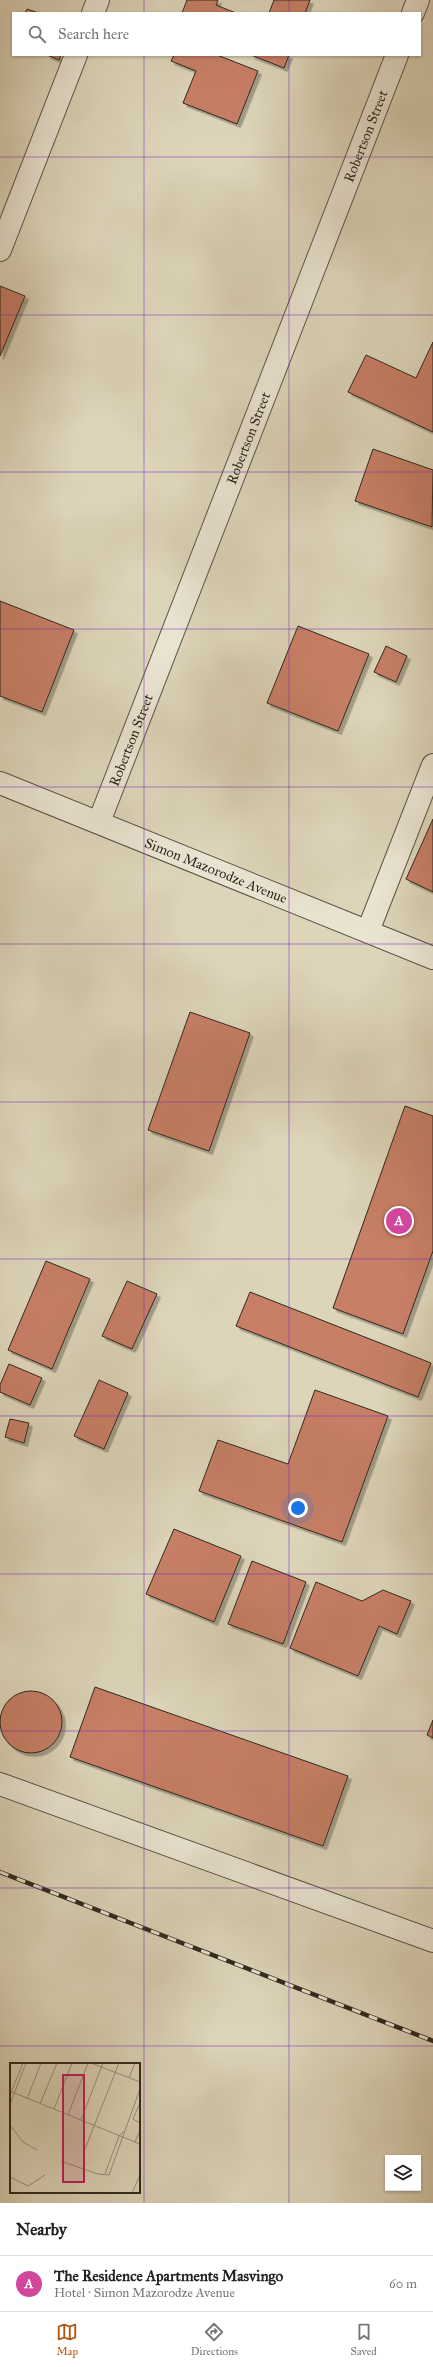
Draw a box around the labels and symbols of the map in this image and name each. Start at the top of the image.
street label: Robertson Street [340,88,392,185]
street label: Robertson Street [223,390,274,487]
street label: Robertson Street [106,692,157,789]
street label: Simon Mazorodze Avenue [142,834,290,907]
pin: A [386,1206,412,1236]
your location [288,1498,308,1518]
inset map [10,2063,140,2193]

